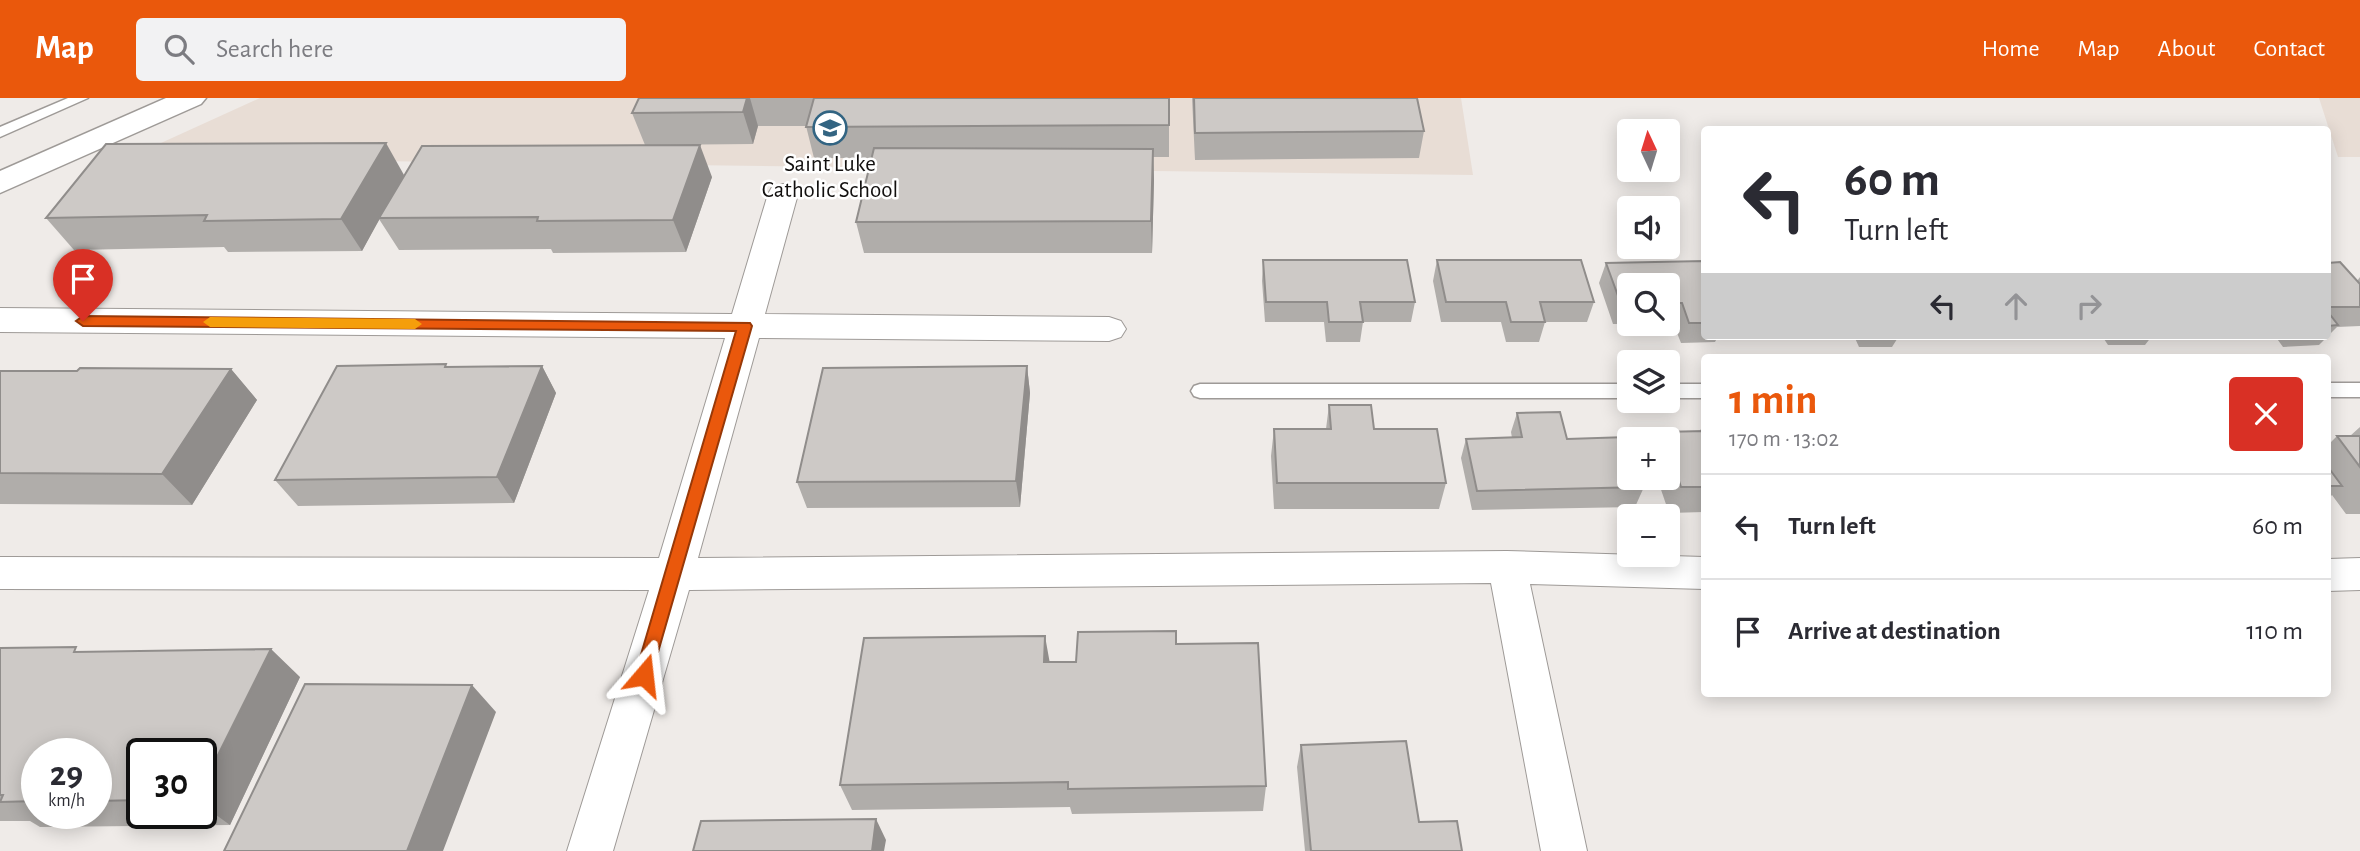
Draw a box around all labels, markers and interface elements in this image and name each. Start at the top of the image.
search box [136,18,626,81]
icon: search [160,30,198,68]
text: Map [35,32,94,65]
text: Search here [216,36,334,62]
text: Home [1982,37,2040,61]
text: Map [2078,37,2120,61]
text: About [2158,37,2215,61]
text: Contact [2253,37,2325,61]
school or university icon: Saint Luke Catholic School [811,109,849,147]
north arrow [1617,119,1680,182]
map controls [1617,119,1680,567]
place label: Saint Luke Catholic School [762,153,898,202]
icon: left [1729,154,1820,245]
text: 60 m [1844,156,1940,205]
button: sound [1617,196,1680,259]
text: Turn left [1844,214,1948,246]
pin [53,249,113,321]
icon: arrive [64,260,102,298]
button: search [1617,273,1680,336]
icon: left [1924,287,1962,325]
icon: ahead [1997,287,2035,325]
icon: right [2070,287,2108,325]
button: layers [1617,350,1680,413]
button: close [2229,377,2303,451]
text: 1 min [1729,379,1818,421]
button: + [1617,427,1680,490]
text: 170 m · 13:02 [1729,428,1839,451]
button: − [1617,504,1680,567]
icon: left [1729,508,1767,546]
text: Turn left [1788,513,1876,539]
text: 60 m [2252,513,2303,539]
icon: arrive [1729,613,1767,651]
text: Arrive at destination [1788,618,2001,644]
text: 110 m [2246,618,2303,644]
position arrow [607,638,681,712]
speed limit sign: 30 [126,738,217,829]
text: 29 [50,757,83,792]
text: km/h [48,792,85,810]

